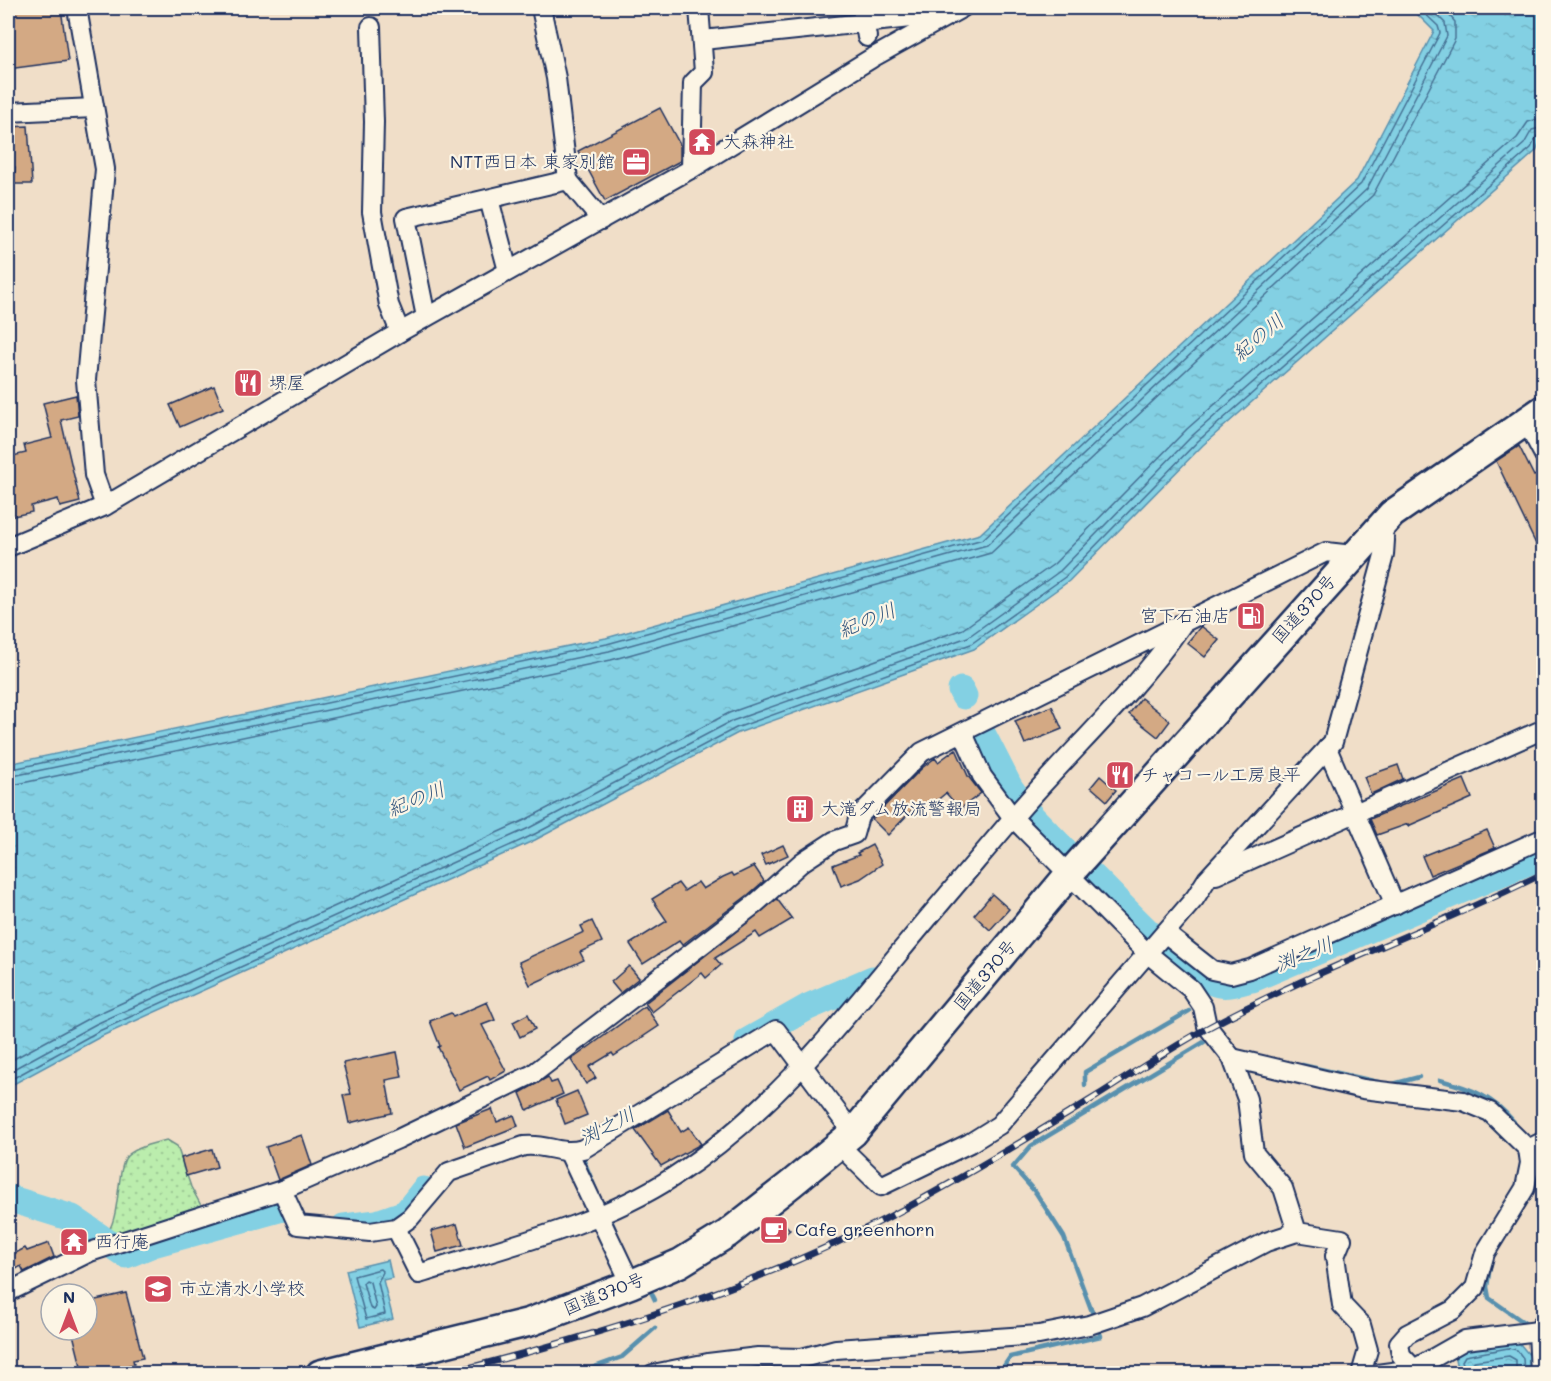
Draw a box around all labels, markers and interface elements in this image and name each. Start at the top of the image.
temple icon: 大森神社 [686,126,718,158]
place label: 大森神社 [723,129,795,153]
office icon: NTT西日本 東家別館 [620,146,652,178]
place label: NTT西日本 東家別館 [450,149,615,173]
water label: 紀の川 [1226,307,1289,365]
restaurant icon: 堺屋 [232,367,264,399]
place label: 堺屋 [269,370,305,394]
street label: 国道370号 [1266,568,1341,648]
water label: 紀の川 [834,596,899,642]
fuel station icon: 宮下石油店 [1235,600,1267,632]
place label: 宮下石油店 [1140,603,1230,627]
restaurant icon: チャコール工房良平 [1104,759,1136,791]
place label: チャコール工房良平 [1141,762,1302,786]
water label: 紀の川 [383,775,448,821]
building icon: 大滝ダム放流警報局 [784,793,816,825]
place label: 大滝ダム放流警報局 [821,796,982,820]
water label: 渕之川 [1271,930,1336,976]
street label: 国道370号 [948,934,1021,1015]
water label: 渕之川 [574,1100,639,1150]
cafe icon: Cafe greenhorn [758,1214,790,1246]
place label: Cafe greenhorn [795,1217,935,1241]
temple icon: 西行庵 [58,1226,90,1258]
place label: 西行庵 [95,1229,149,1253]
street label: 国道370号 [559,1266,648,1320]
school or university icon: 市立清水小学校 [142,1273,174,1305]
place label: 市立清水小学校 [179,1276,305,1300]
north arrow [39,1282,99,1342]
text: N [63,1286,75,1307]

